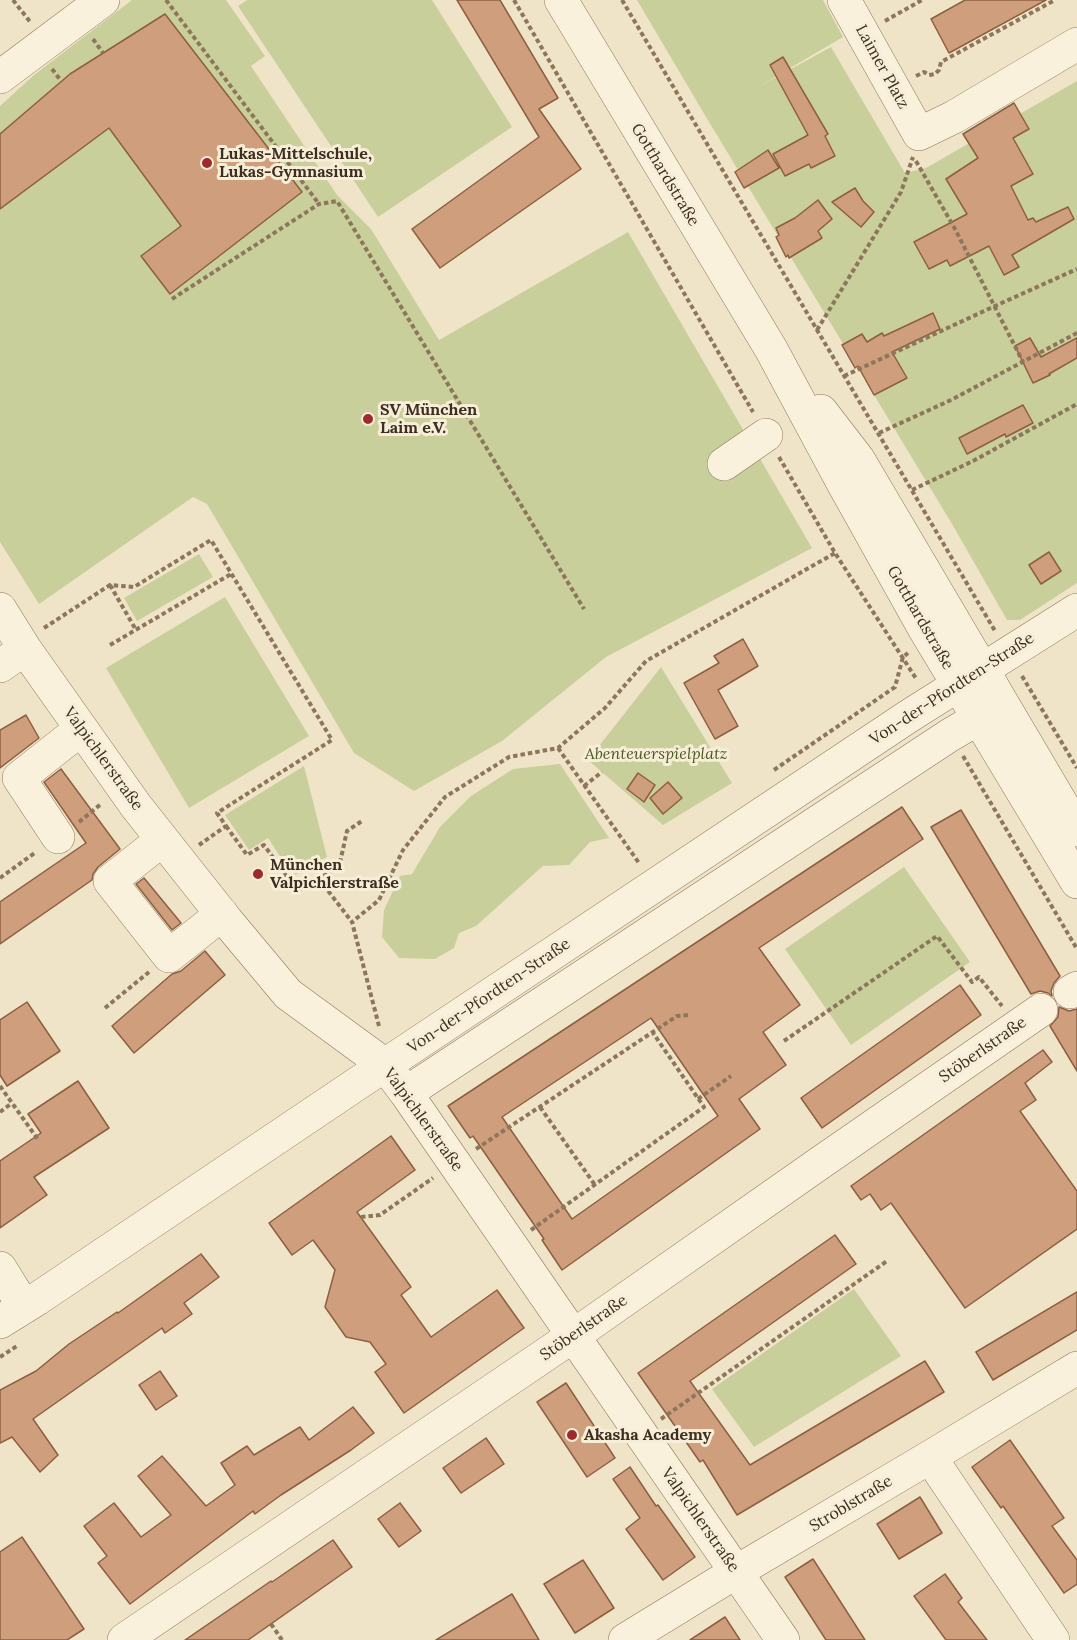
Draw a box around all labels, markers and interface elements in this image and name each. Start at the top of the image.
street label: Laimer Platz [851,22,913,112]
street label: Gotthardstraße [627,120,703,230]
place label: Lukas-Mittelschule, Lukas-Gymnasium [219,144,372,182]
marker: Lukas-Mittelschule, Lukas-Gymnasium [200,156,214,170]
place label: SV München Laim e.V. [380,400,477,438]
marker: SV München Laim e.V. [361,412,375,426]
street label: Gotthardstraße [883,563,957,673]
street label: Von-der-Pfordten-Straße [866,629,1038,749]
street label: Valpichlerstraße [59,704,147,814]
park label: Abenteuerspielplatz [585,744,727,764]
place label: München Valpichlerstraße [270,855,399,893]
marker: München Valpichlerstraße [251,867,265,881]
street label: Von-der-Pfordten-Straße [404,934,574,1058]
street label: Stöberlstraße [936,1013,1030,1087]
street label: Valpichlerstraße [379,1065,467,1175]
street label: Stöberlstraße [537,1291,631,1365]
place label: Akasha Academy [584,1425,711,1445]
marker: Akasha Academy [565,1428,579,1442]
street label: Valpichlerstraße [657,1464,743,1576]
street label: Stroblstraße [806,1472,896,1536]

